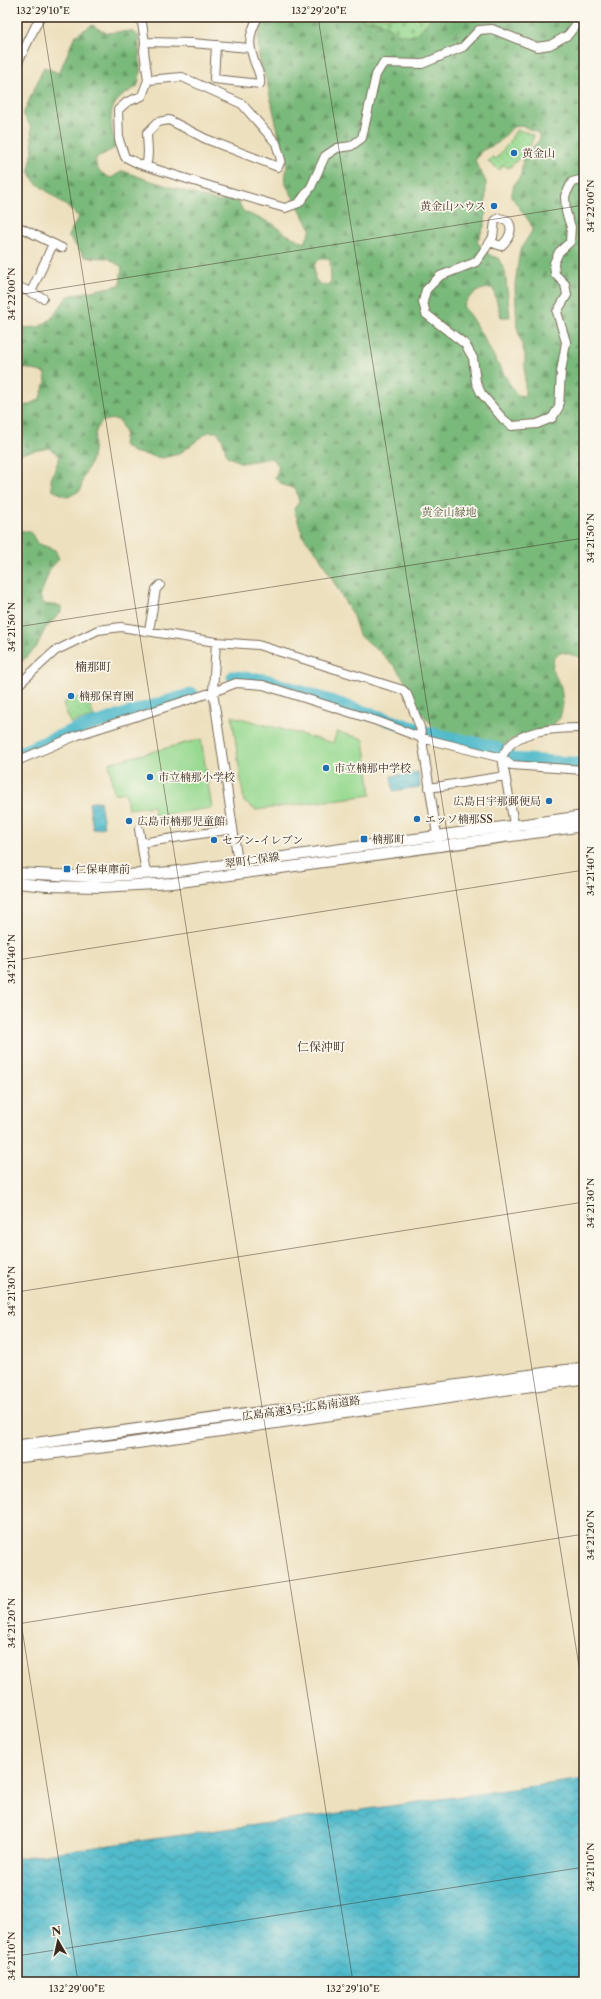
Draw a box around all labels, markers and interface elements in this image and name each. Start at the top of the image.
text: 132°29'10"E [16,4,70,17]
text: 132°29'20"E [291,4,347,17]
place label: 黄金山 [522,146,555,160]
marker: 黄金山 [509,148,519,158]
text: 34°22'00"N [584,180,597,232]
place label: 黄金山ハウス [420,199,486,213]
marker: 黄金山ハウス [489,201,499,211]
text: 34°22'00"N [5,268,18,320]
park label: 黄金山緑地 [422,505,477,519]
text: 34°21'50"N [584,513,597,563]
text: 34°21'50"N [5,602,18,652]
district label: 楠那町 [75,659,111,674]
place label: 楠那保育園 [79,689,134,703]
marker: 楠那保育園 [66,691,76,701]
place label: 市立楠那中学校 [334,761,411,775]
marker: 市立楠那中学校 [321,763,331,773]
place label: 市立楠那小学校 [158,770,235,784]
marker: 市立楠那小学校 [145,772,155,782]
place label: 広島日宇那郵便局 [453,794,541,808]
marker: 広島日宇那郵便局 [544,796,554,806]
place label: エッソ楠那SS [425,812,493,826]
place label: 広島市楠那児童館 [137,814,225,828]
marker: エッソ楠那SS [412,814,422,824]
marker: 広島市楠那児童館 [124,816,134,826]
place label: 楠那町 [372,832,405,846]
place label: セブン-イレブン [222,833,303,847]
marker: 楠那町 [359,834,369,844]
marker: セブン-イレブン [209,835,219,845]
text: 34°21'40"N [584,846,597,896]
street label: 翠町仁保線 [224,849,280,871]
place label: 仁保車庫前 [75,862,130,876]
marker: 仁保車庫前 [62,864,72,874]
text: 34°21'40"N [5,934,18,984]
district label: 仁保沖町 [297,1039,345,1054]
text: 34°21'30"N [584,1178,597,1228]
text: 34°21'30"N [5,1266,18,1316]
street label: 広島高速3号;広島南道路 [241,1393,361,1423]
text: 34°21'20"N [584,1510,597,1560]
text: 34°21'20"N [5,1598,18,1648]
text: 34°21'10"N [584,1842,597,1892]
north arrow [38,1921,78,1961]
text: N [51,1923,63,1939]
text: 34°21'10"N [5,1931,18,1981]
text: 132°29'00"E [49,1982,105,1995]
text: 132°29'10"E [326,1982,380,1995]

